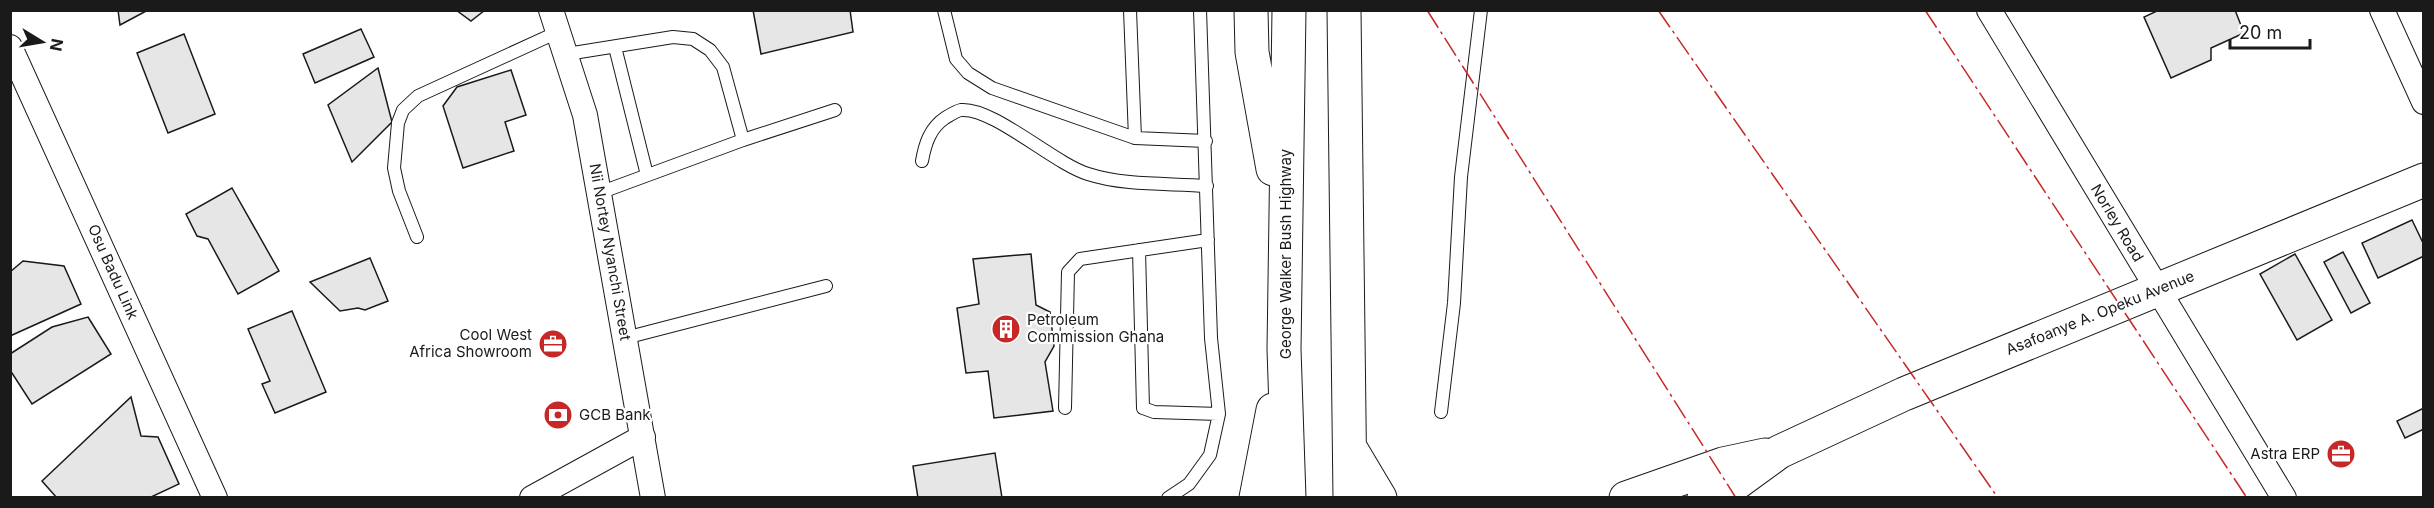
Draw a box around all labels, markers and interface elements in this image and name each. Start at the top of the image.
north arrow [12,12,72,72]
scale bar [2230,12,2310,50]
text: 20 m [2239,22,2282,43]
text: N [46,37,68,53]
street label: George Walker Bush Highway [1276,148,1295,359]
street label: Nii Nortey Nyanchi Street [586,162,635,342]
street label: Norley Road [2087,181,2148,265]
street label: Osu Badu Link [84,221,143,323]
street label: Asafoanye A. Opeku Avenue [2003,266,2197,359]
place label: Petroleum Commission Ghana [1027,310,1164,346]
building icon: Petroleum Commission Ghana [990,313,1022,345]
place label: Cool West Africa Showroom [409,325,532,361]
office icon: Cool West Africa Showroom [537,328,569,360]
bank icon: GCB Bank [542,399,574,431]
place label: GCB Bank [579,405,651,424]
office icon: Astra ERP [2325,438,2357,470]
place label: Astra ERP [2250,444,2320,463]

